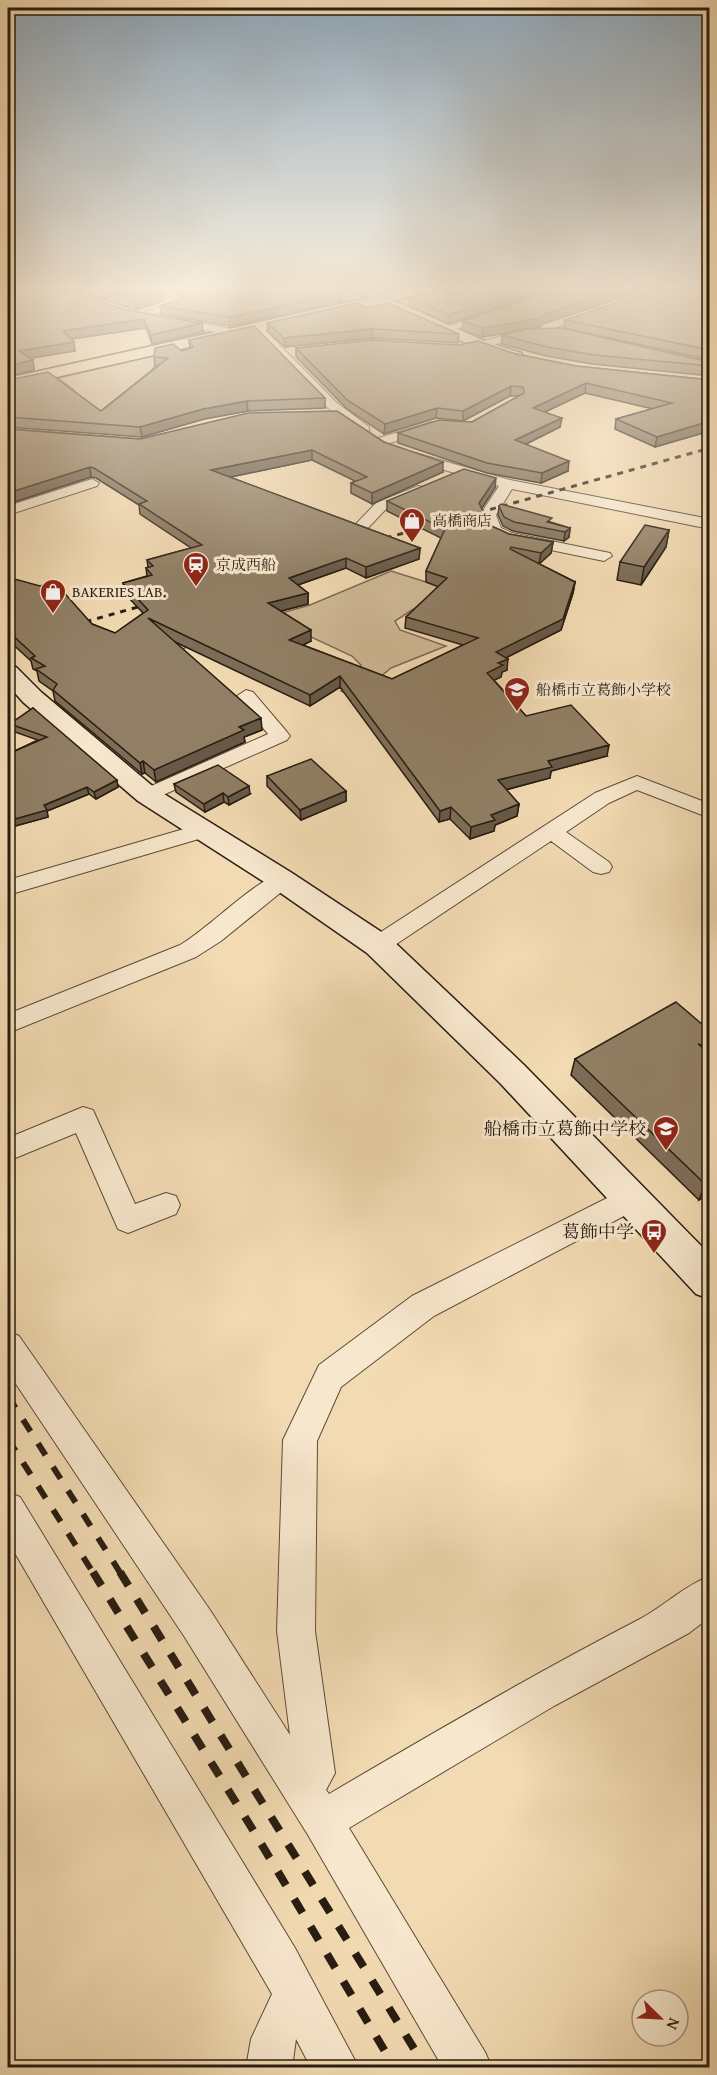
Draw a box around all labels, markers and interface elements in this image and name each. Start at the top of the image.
shop icon: 高橋商店 [397,506,427,544]
place label: 高橋商店 [432,510,492,531]
station icon: 京成西船 [181,550,211,588]
place label: 京成西船 [216,554,276,575]
shop icon: BAKERIES LAB. [38,577,68,615]
place label: BAKERIES LAB. [72,581,166,602]
school or university icon: 船橋市立葛飾小学校 [502,675,532,713]
place label: 船橋市立葛飾小学校 [536,679,671,700]
school or university icon: 船橋市立葛飾中学校 [651,1114,681,1152]
place label: 船橋市立葛飾中学校 [484,1115,646,1142]
bus stop icon: 葛飾中学 [639,1217,669,1255]
place label: 葛飾中学 [562,1218,634,1245]
north arrow [630,1988,690,2048]
text: N [660,2014,687,2034]

